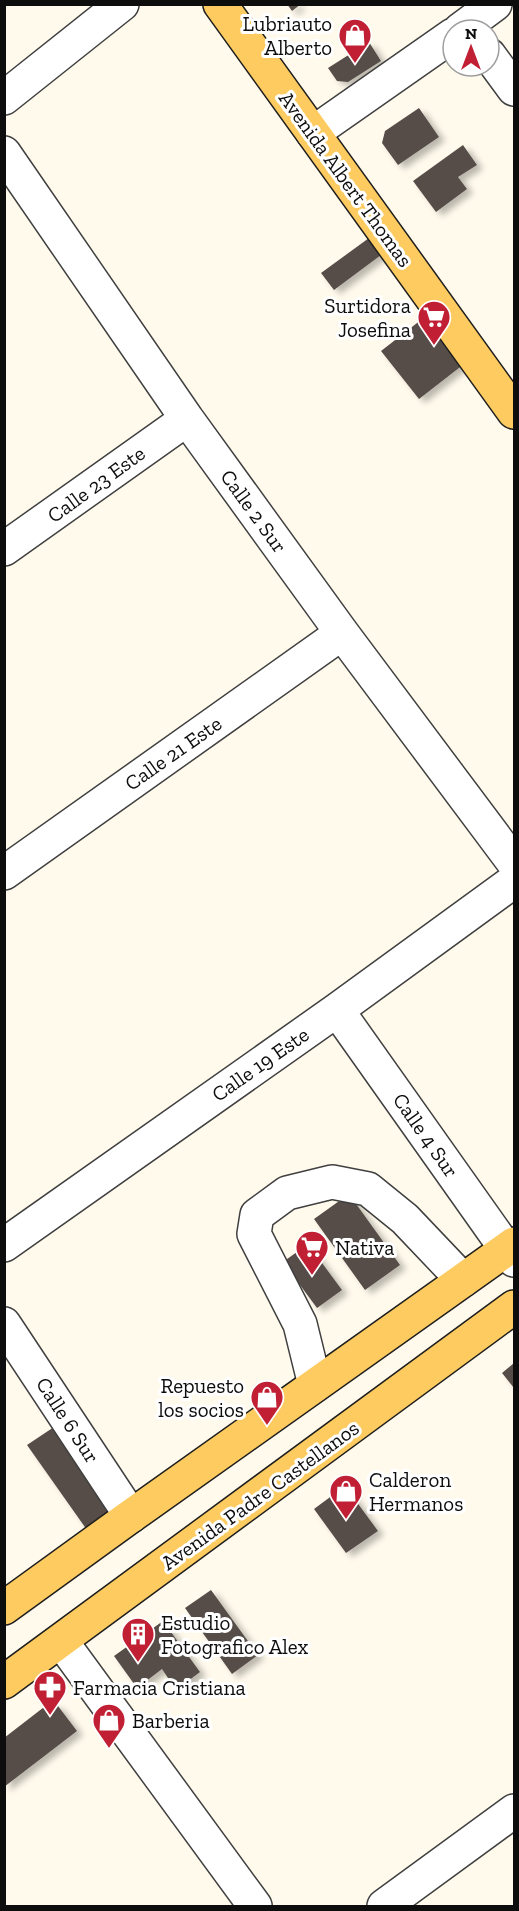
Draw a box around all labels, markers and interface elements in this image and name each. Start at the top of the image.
place label: Lubriauto Alberto [243,11,332,60]
shop icon: Lubriauto Alberto [337,17,373,64]
north arrow [441,18,501,78]
text: N [465,24,477,43]
street label: Avenida Albert Thomas [274,86,418,272]
place label: Surtidora Josefina [324,293,411,342]
supermarket icon: Surtidora Josefina [416,299,452,346]
street label: Calle 23 Este [42,440,150,528]
street label: Calle 2 Sur [215,464,293,558]
street label: Calle 21 Este [120,710,226,795]
street label: Calle 19 Este [207,1021,313,1107]
street label: Calle 4 Sur [388,1088,464,1182]
supermarket icon: Nativa [294,1229,330,1276]
place label: Nativa [335,1235,394,1260]
street label: Calle 6 Sur [31,1372,105,1468]
place label: Repuesto los socios [158,1373,244,1422]
shop icon: Repuesto los socios [249,1379,285,1426]
street label: Avenida Padre Castellanos [156,1415,364,1575]
place label: Calderon Hermanos [369,1467,463,1516]
shop icon: Calderon Hermanos [328,1473,364,1520]
place label: Estudio Fotografico Alex [161,1610,309,1659]
building icon: Estudio Fotografico Alex [120,1616,156,1663]
pharmacy icon: Farmacia Cristiana [32,1669,68,1716]
place label: Farmacia Cristiana [73,1675,246,1700]
shop icon: Barberia [91,1702,127,1749]
place label: Barberia [132,1708,210,1733]

